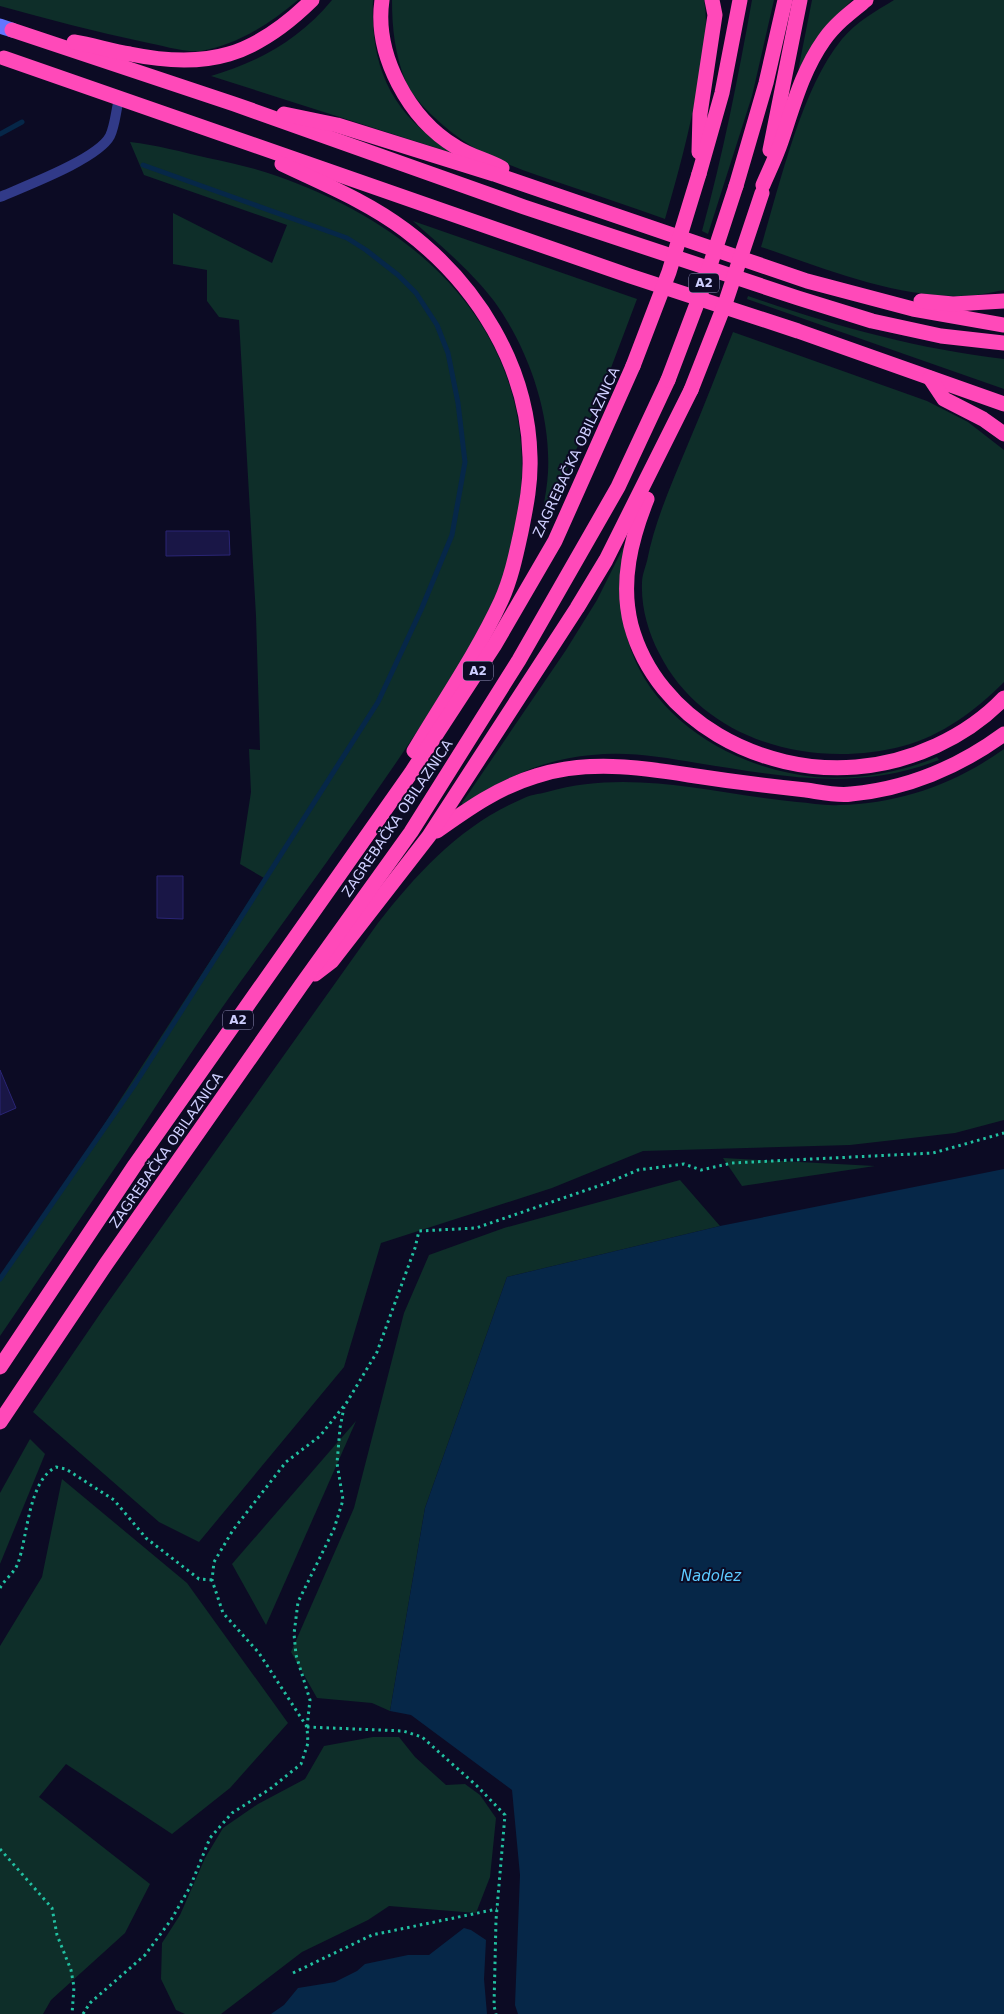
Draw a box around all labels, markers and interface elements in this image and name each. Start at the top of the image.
road number: A2 [689,274,719,292]
street label: ZAGREBAČKA OBILAZNICA [529,364,623,540]
road number: A2 [463,661,493,680]
street label: ZAGREBAČKA OBILAZNICA [338,736,456,900]
road number: A2 [223,1010,253,1030]
street label: ZAGREBAČKA OBILAZNICA [105,1068,226,1231]
water label: Nadolez [681,1567,742,1585]

